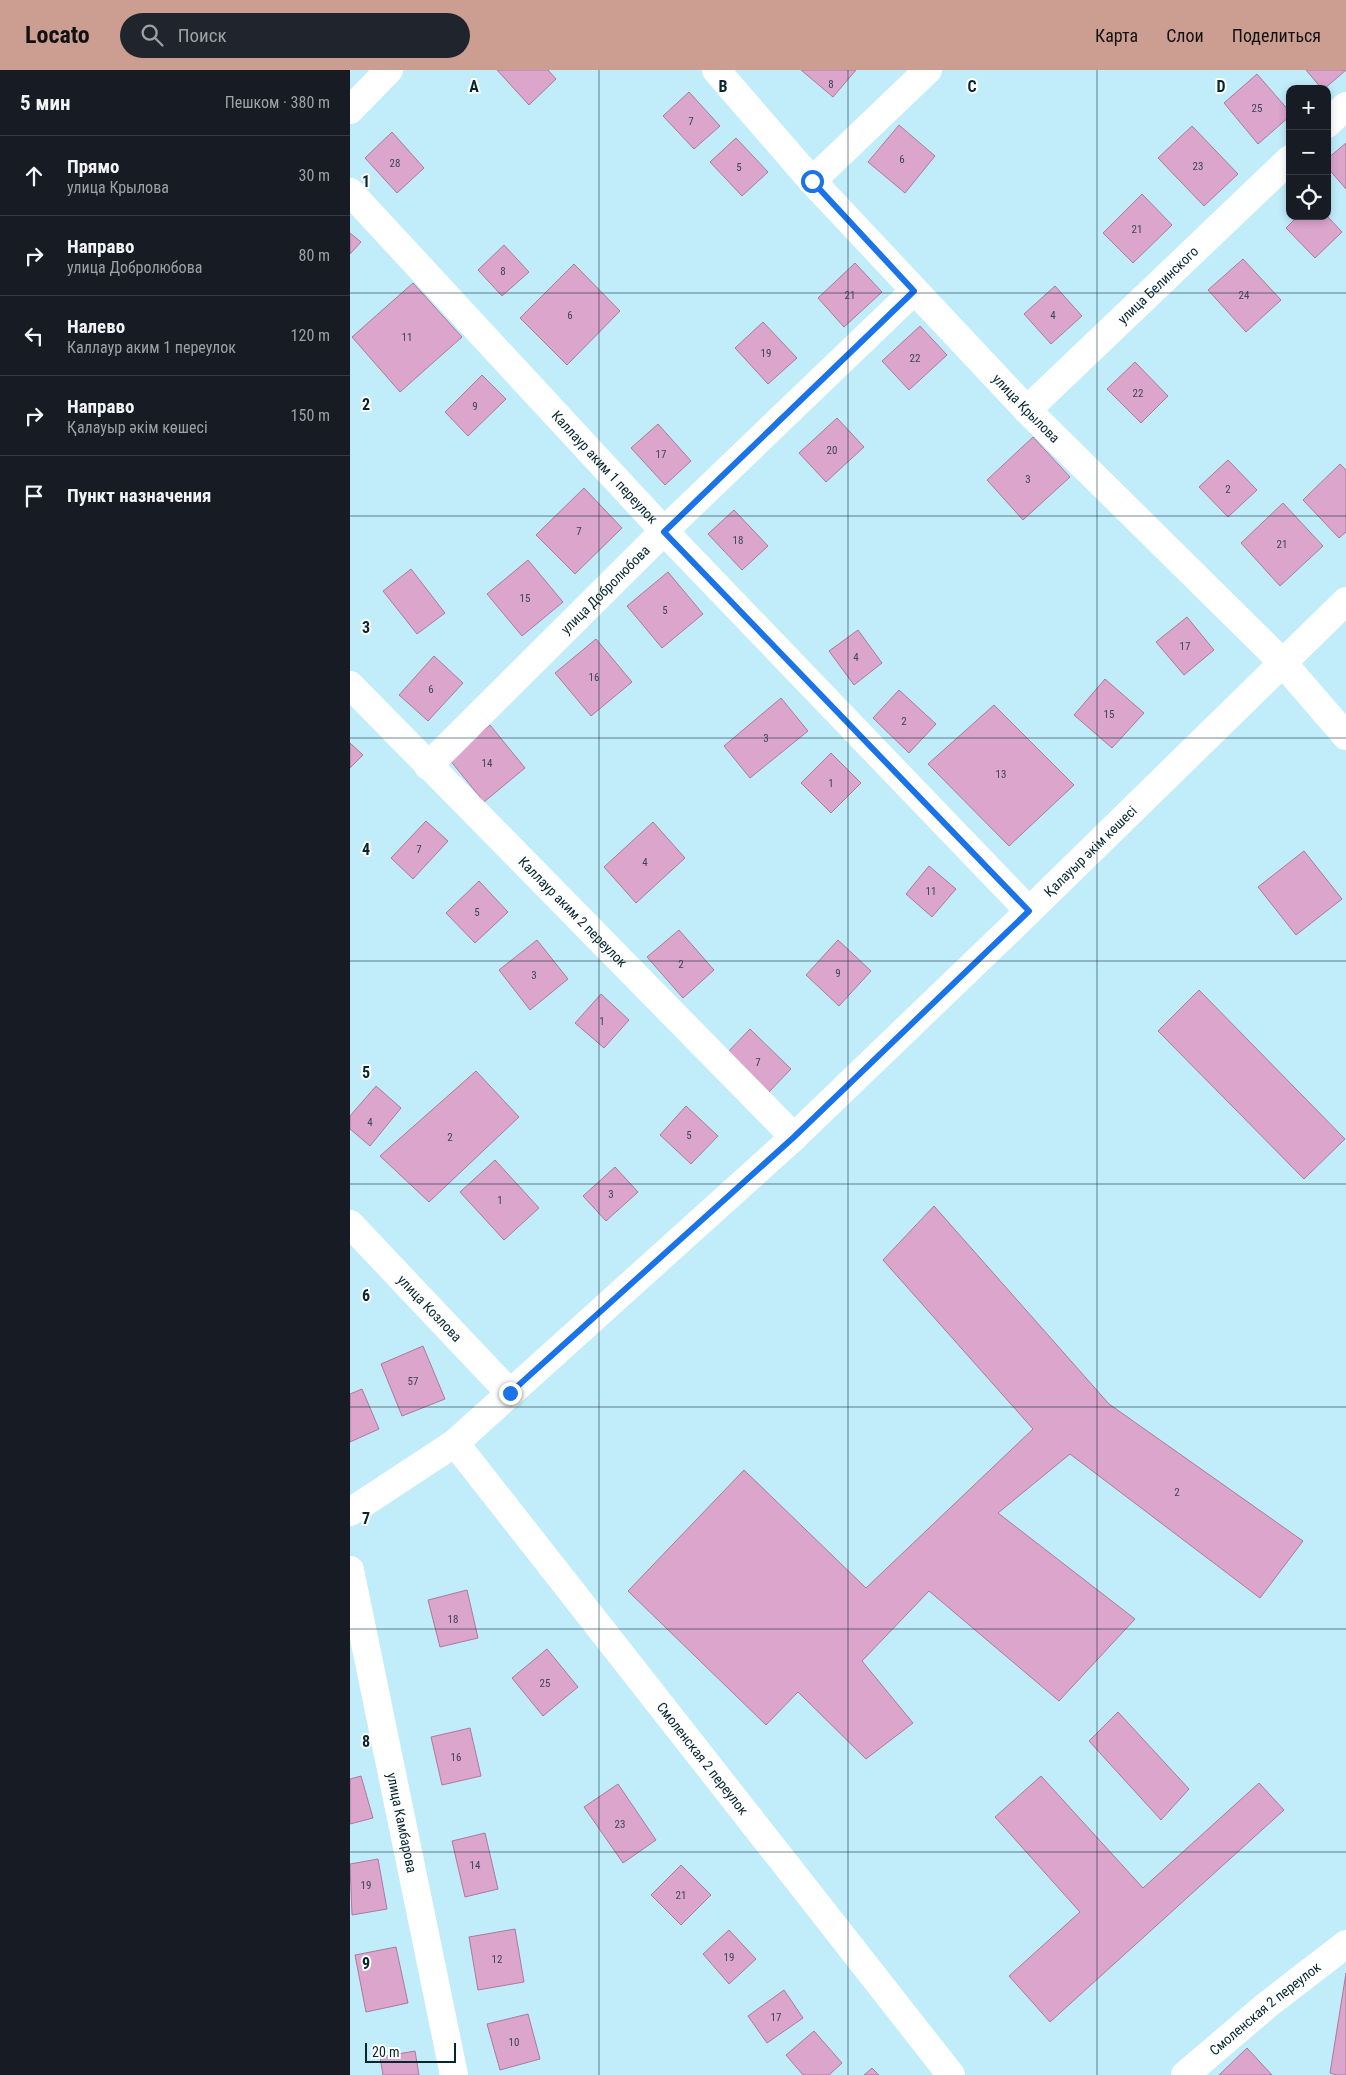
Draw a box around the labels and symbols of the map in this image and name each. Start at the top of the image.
text: A [469,77,479,96]
text: B [719,77,728,96]
text: C [967,77,977,96]
text: D [1216,77,1226,96]
house number: 8 [828,78,834,91]
house number: 25 [1252,102,1262,115]
house number: 7 [688,115,694,128]
house number: 6 [899,153,905,166]
house number: 28 [390,157,400,170]
house number: 23 [1193,160,1203,173]
house number: 5 [736,161,742,174]
route start [801,170,824,193]
text: 1 [362,172,370,191]
house number: 21 [1132,223,1142,236]
street label: улица Белинского [1114,243,1201,327]
house number: 8 [500,265,506,278]
house number: 21 [845,289,855,302]
house number: 24 [1239,289,1250,302]
house number: 6 [567,309,573,322]
house number: 4 [1050,309,1056,322]
house number: 11 [402,331,412,344]
house number: 19 [761,347,771,360]
house number: 22 [910,352,920,365]
street label: улица Крылова [989,371,1063,446]
house number: 22 [1133,387,1143,400]
text: 2 [362,395,370,414]
house number: 9 [472,400,478,413]
street label: Каллаур аким 1 переулок [549,407,661,527]
house number: 20 [827,444,837,457]
house number: 17 [656,448,666,461]
house number: 3 [1025,473,1031,486]
house number: 2 [1225,483,1231,496]
house number: 7 [576,525,582,538]
house number: 18 [733,534,743,547]
house number: 21 [1277,538,1287,551]
street label: улица Добролюбова [557,542,653,637]
house number: 15 [520,592,530,605]
house number: 5 [662,604,668,617]
text: 3 [362,618,370,637]
house number: 17 [1180,640,1190,653]
house number: 4 [853,651,859,664]
house number: 16 [589,671,599,684]
house number: 6 [428,683,434,696]
house number: 15 [1104,708,1114,721]
house number: 2 [901,715,907,728]
house number: 3 [763,732,769,745]
house number: 14 [482,757,493,770]
house number: 13 [996,768,1006,781]
house number: 1 [828,777,834,790]
street label: Қалауыр әкім көшесі [1041,802,1140,900]
text: 4 [362,840,370,859]
house number: 7 [416,843,422,856]
street label: Каллаур аким 2 переулок [515,853,631,970]
house number: 4 [642,856,648,869]
house number: 11 [926,885,936,898]
house number: 5 [474,906,480,919]
house number: 2 [678,958,684,971]
house number: 9 [835,967,841,980]
house number: 3 [531,969,537,982]
house number: 1 [599,1015,605,1028]
house number: 7 [755,1056,761,1069]
text: 5 [362,1063,370,1082]
house number: 4 [367,1116,373,1129]
house number: 5 [686,1129,692,1142]
house number: 2 [447,1131,453,1144]
house number: 3 [608,1188,614,1201]
house number: 1 [497,1194,503,1207]
street label: улица Козлова [394,1271,465,1345]
text: 6 [362,1286,370,1305]
house number: 57 [408,1375,418,1388]
route end [499,1382,522,1405]
house number: 2 [1174,1486,1180,1499]
text: 7 [362,1509,370,1528]
house number: 18 [448,1613,458,1626]
house number: 25 [540,1677,550,1690]
street label: Смоленская 2 переулок [654,1699,752,1818]
text: 8 [362,1732,370,1751]
house number: 16 [451,1751,461,1764]
street label: улица Камбарова [384,1771,420,1874]
house number: 23 [615,1818,625,1831]
house number: 14 [470,1859,481,1872]
house number: 19 [361,1879,371,1892]
house number: 21 [676,1889,686,1902]
house number: 19 [724,1951,734,1964]
house number: 12 [492,1953,502,1966]
text: 9 [362,1954,370,1973]
street label: Смоленская 2 переулок [1206,1959,1324,2058]
house number: 17 [771,2011,781,2024]
house number: 10 [509,2036,519,2049]
scale bar [365,2040,456,2063]

